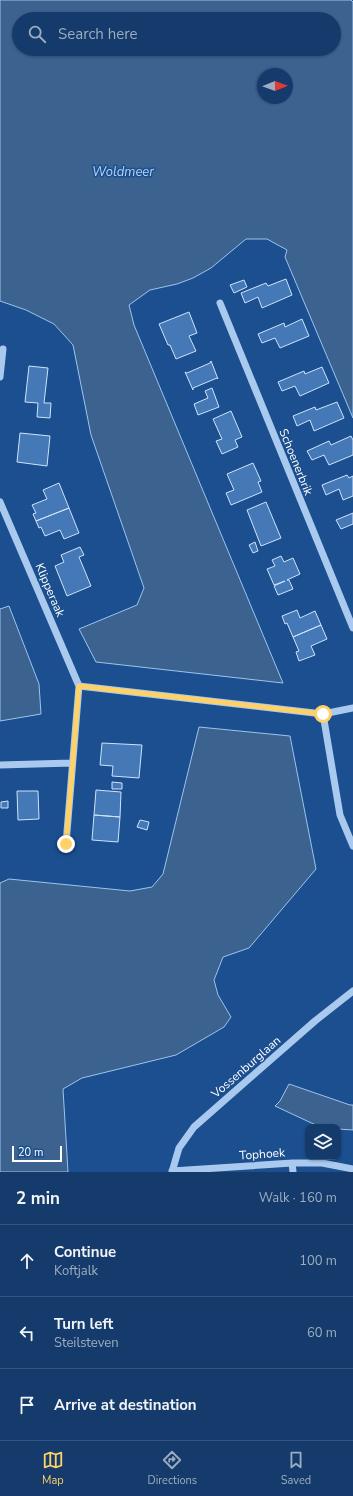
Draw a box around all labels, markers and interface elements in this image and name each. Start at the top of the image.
search box [12,12,341,56]
icon: search [26,23,48,45]
text: Search here [58,24,138,44]
north arrow [257,68,293,104]
water label: Woldmeer [92,163,154,181]
street label: Schoenerbrik [275,426,317,499]
street label: Klipperaak [31,561,69,620]
route start [314,705,332,723]
route end [57,835,75,853]
street label: Vossenburglaan [207,1032,284,1102]
map controls [305,1124,341,1160]
button: layers [305,1124,341,1160]
scale bar [12,1144,62,1163]
street label: Tophoek [239,1144,286,1164]
text: 20 m [18,1145,43,1160]
text: 2 min [16,1187,60,1210]
text: Walk · 160 m [259,1189,337,1207]
text: Continue [54,1242,116,1262]
icon: ahead [16,1250,38,1272]
text: 100 m [299,1252,337,1270]
text: Koftjalk [54,1262,98,1280]
text: Turn left [54,1314,113,1334]
icon: left [16,1322,38,1344]
text: 60 m [307,1324,337,1342]
text: Steilsteven [54,1334,119,1352]
icon: arrive [16,1394,38,1416]
text: Arrive at destination [54,1395,197,1415]
tab: Map [42,1449,64,1488]
tab: Directions [148,1449,197,1488]
tab: Saved [281,1449,311,1488]

